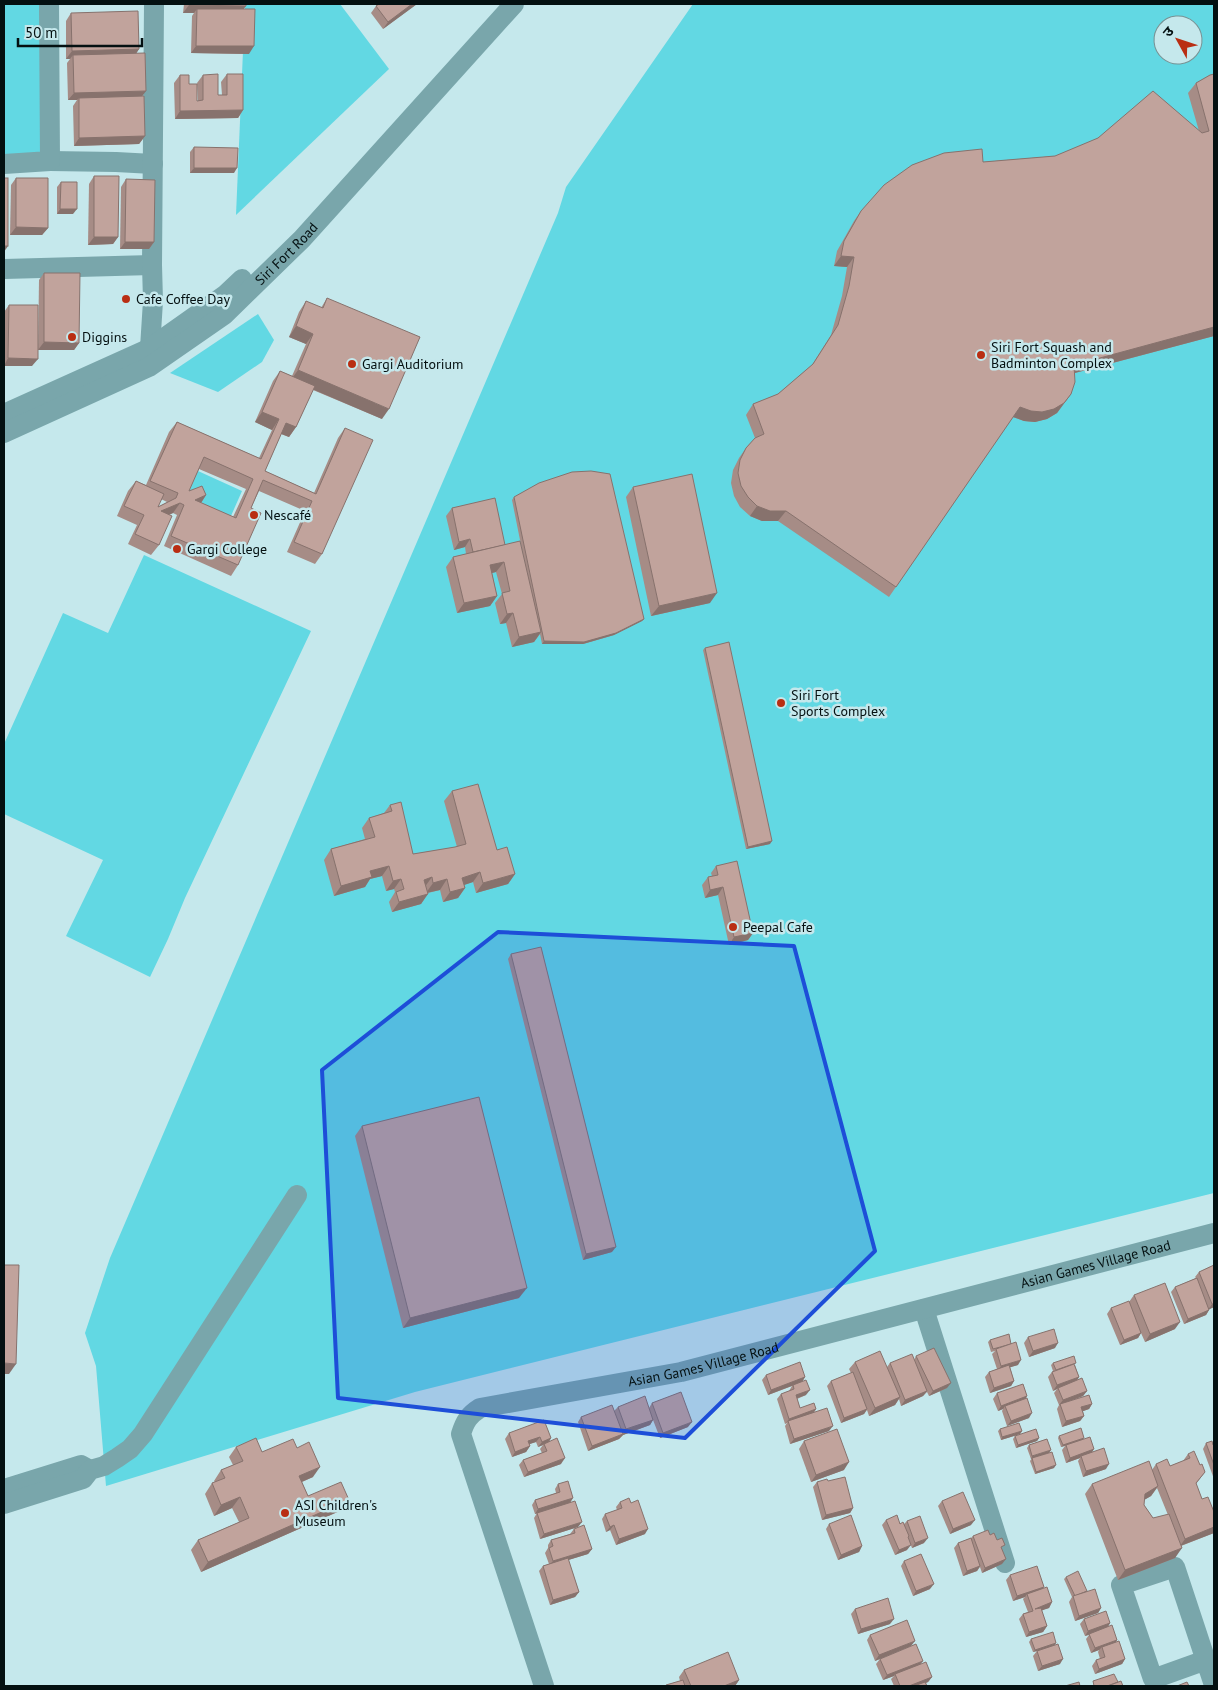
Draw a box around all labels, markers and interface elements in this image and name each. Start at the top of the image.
scale bar [18,15,141,47]
north arrow [1153,15,1203,65]
text: उ [1159,22,1178,41]
text: 50 m [25,23,58,42]
street label: Siri Fort Road [251,219,322,289]
place label: Cafe Coffee Day [136,290,230,308]
marker: Cafe Coffee Day [120,293,132,305]
place label: Diggins [82,328,127,346]
marker: Diggins [66,331,78,343]
place label: Siri Fort Squash and Badminton Complex [991,338,1112,372]
marker: Siri Fort Squash and Badminton Complex [975,349,987,361]
place label: Gargi Auditorium [362,355,463,373]
marker: Gargi Auditorium [346,358,358,370]
place label: Nescafé [264,506,311,524]
marker: Nescafé [248,509,260,521]
place label: Gargi College [187,540,267,558]
marker: Gargi College [171,543,183,555]
place label: Siri Fort Sports Complex [791,686,885,720]
marker: Siri Fort Sports Complex [775,697,787,709]
place label: Peepal Cafe [743,918,813,936]
marker: Peepal Cafe [727,921,739,933]
street label: Asian Games Village Road [1019,1236,1173,1292]
street label: Asian Games Village Road [626,1338,781,1390]
place label: ASI Children's Museum [295,1496,377,1530]
marker: ASI Children's Museum [279,1507,291,1519]

